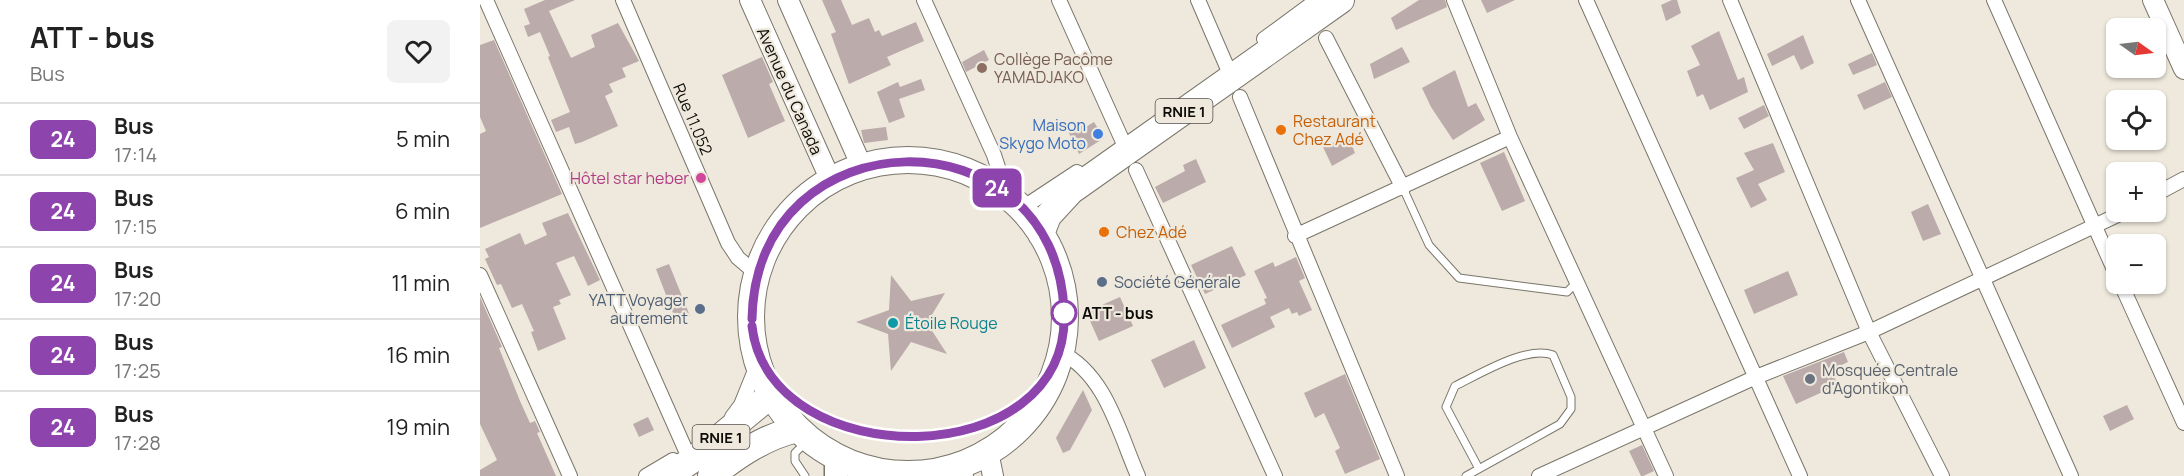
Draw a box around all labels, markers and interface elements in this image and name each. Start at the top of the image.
text: ATT - bus [30,18,155,56]
north arrow [2106,18,2166,78]
map controls [2106,18,2166,294]
button: heart [387,20,450,83]
street label: Avenue du Canada [752,24,828,158]
place label: Collège Pacôme YAMADJAKO [994,48,1113,88]
text: Bus [30,60,65,87]
marker: Collège Pacôme YAMADJAKO [975,61,989,75]
street label: Rue 11.052 [668,80,718,158]
button: locate [2106,90,2166,150]
road number: RNIE 1 [1156,99,1212,123]
place label: Restaurant Chez Adé [1293,110,1376,150]
text: Bus [114,111,154,141]
place label: Maison Skygo Moto [999,114,1086,154]
marker: Restaurant Chez Adé [1274,123,1288,137]
text: 5 min [396,124,450,154]
text: 24 [51,125,75,153]
marker: Maison Skygo Moto [1091,127,1105,141]
text: 17:14 [114,141,157,168]
button: + [2106,162,2166,222]
place label: Hôtel star heber [570,167,689,189]
line badge: 24 [970,168,1024,207]
marker: Hôtel star heber [694,171,708,185]
text: 24 [985,174,1009,202]
text: Bus [114,183,154,213]
text: 6 min [395,196,450,226]
text: 24 [51,197,75,225]
text: 17:15 [114,213,157,240]
place label: Chez Adé [1116,221,1187,243]
marker: Chez Adé [1097,225,1111,239]
button: − [2106,234,2166,294]
text: Bus [114,255,154,285]
text: 11 min [392,268,450,298]
text: 24 [51,269,75,297]
place label: Société Générale [1114,271,1241,293]
marker: Société Générale [1095,275,1109,289]
text: 17:20 [114,285,161,312]
place label: YATT Voyager autrement [589,289,688,329]
marker: ATT - bus [1051,300,1077,326]
marker: YATT Voyager autrement [693,302,707,316]
place label: ATT - bus [1082,302,1154,324]
place label: Étoile Rouge [905,312,998,334]
marker: Étoile Rouge [886,316,900,330]
text: Bus [114,327,154,357]
text: 16 min [387,340,450,370]
text: 24 [51,341,75,369]
text: 17:25 [114,357,161,384]
place label: Mosquée Centrale d'Agontikon [1822,359,1958,399]
marker: Mosquée Centrale d'Agontikon [1803,372,1817,386]
text: Bus [114,399,154,429]
text: 19 min [387,412,450,442]
text: 24 [51,413,75,441]
road number: RNIE 1 [692,425,750,449]
text: 17:28 [114,429,161,456]

